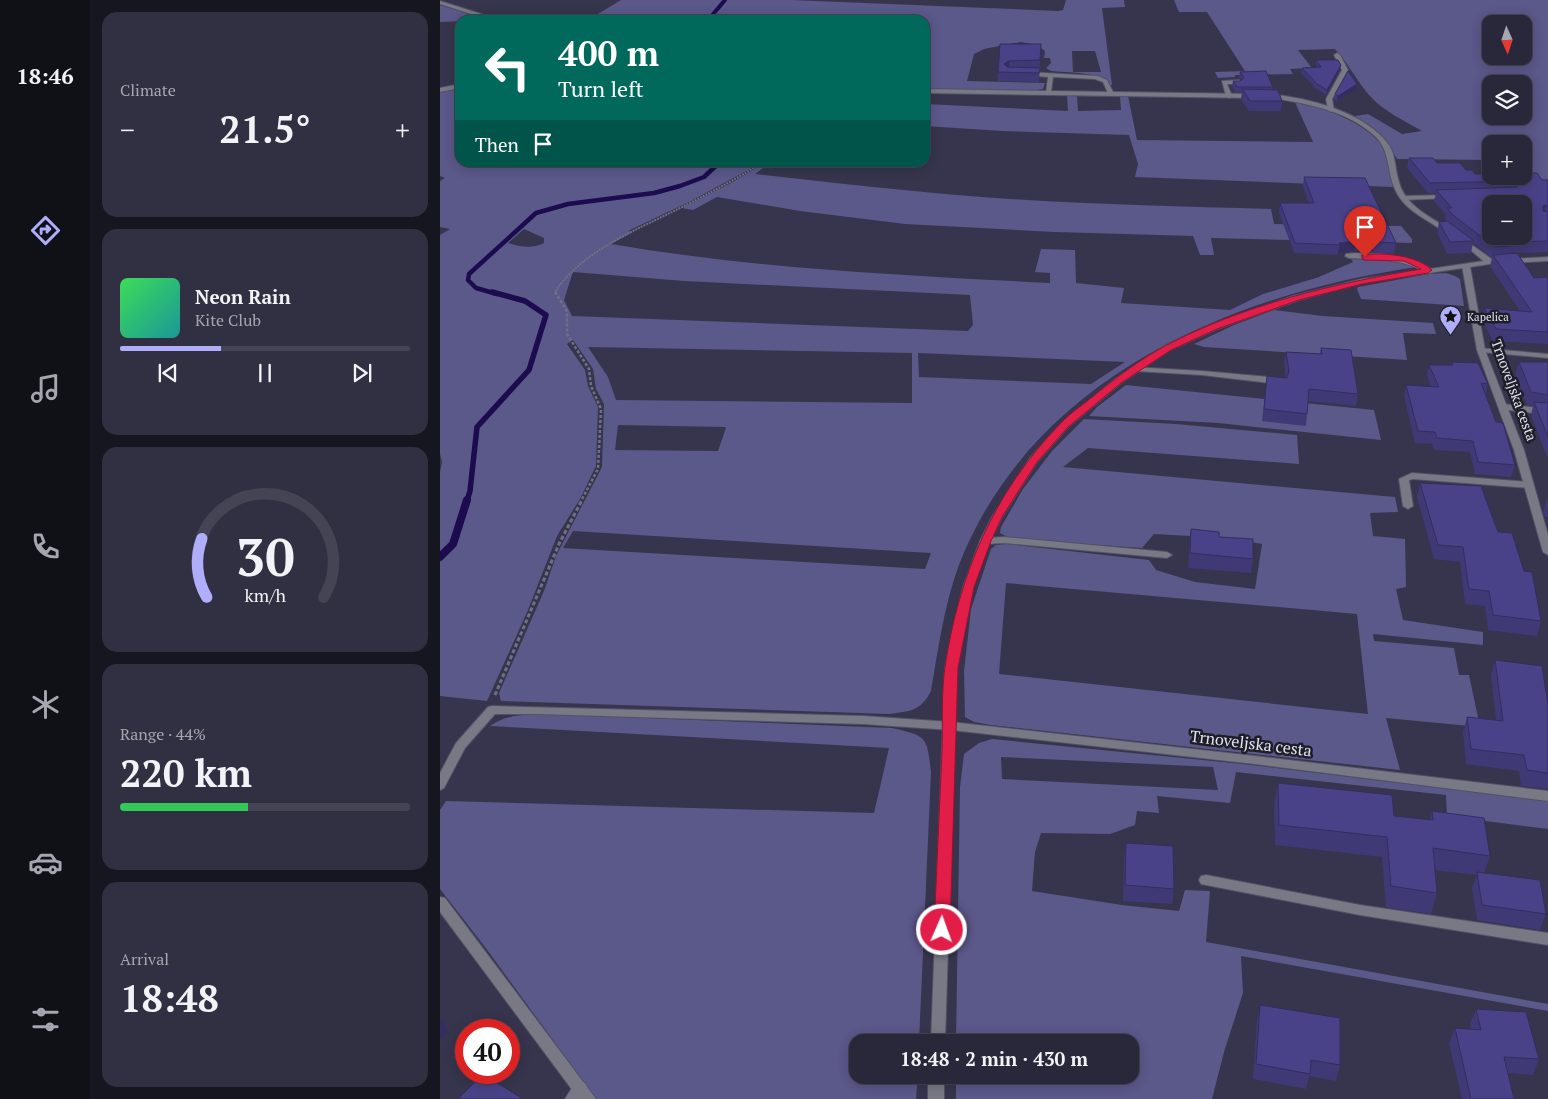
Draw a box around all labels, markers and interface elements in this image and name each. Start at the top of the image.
north arrow [1482,15,1532,65]
map controls [1482,15,1532,245]
text: 400 m [558,30,659,76]
icon: left [475,35,540,100]
text: 18:46 [16,61,74,90]
text: Turn left [558,74,644,103]
button: layers [1482,75,1532,125]
text: Climate [120,79,176,101]
text: 21.5° [219,104,311,154]
text: − [120,111,135,148]
text: + [395,111,410,148]
icon: arrive [529,130,557,158]
text: Then [475,132,519,157]
button: + [1482,135,1532,185]
button: − [1482,195,1532,245]
pin [1344,206,1386,257]
icon: directions [28,213,63,248]
icon: arrive [1351,213,1379,241]
text: Neon Rain [195,284,291,309]
place icon: Kapelica [1439,305,1463,336]
text: Kite Club [195,309,261,331]
place label: Kapelica [1467,310,1509,324]
street label: Trnoveljska cesta [1487,336,1542,443]
icon: previous [154,359,182,387]
icon: pause [251,359,279,387]
icon: next [348,359,376,387]
icon: music [28,371,63,406]
text: 30 [236,522,294,591]
icon: phone [28,529,63,564]
text: km/h [244,583,286,607]
icon: climate [28,687,63,722]
text: Range · 44% [120,723,206,745]
street label: Trnoveljska cesta [1189,725,1313,761]
text: 220 km [120,748,252,798]
icon: car [28,845,63,880]
position arrow [915,903,967,955]
text: Arrival [120,948,169,970]
text: 18:48 [120,973,219,1023]
icon: filters [28,1002,63,1037]
speed limit sign: 40 [455,1019,520,1084]
text: 18:48 · 2 min · 430 m [900,1046,1088,1071]

